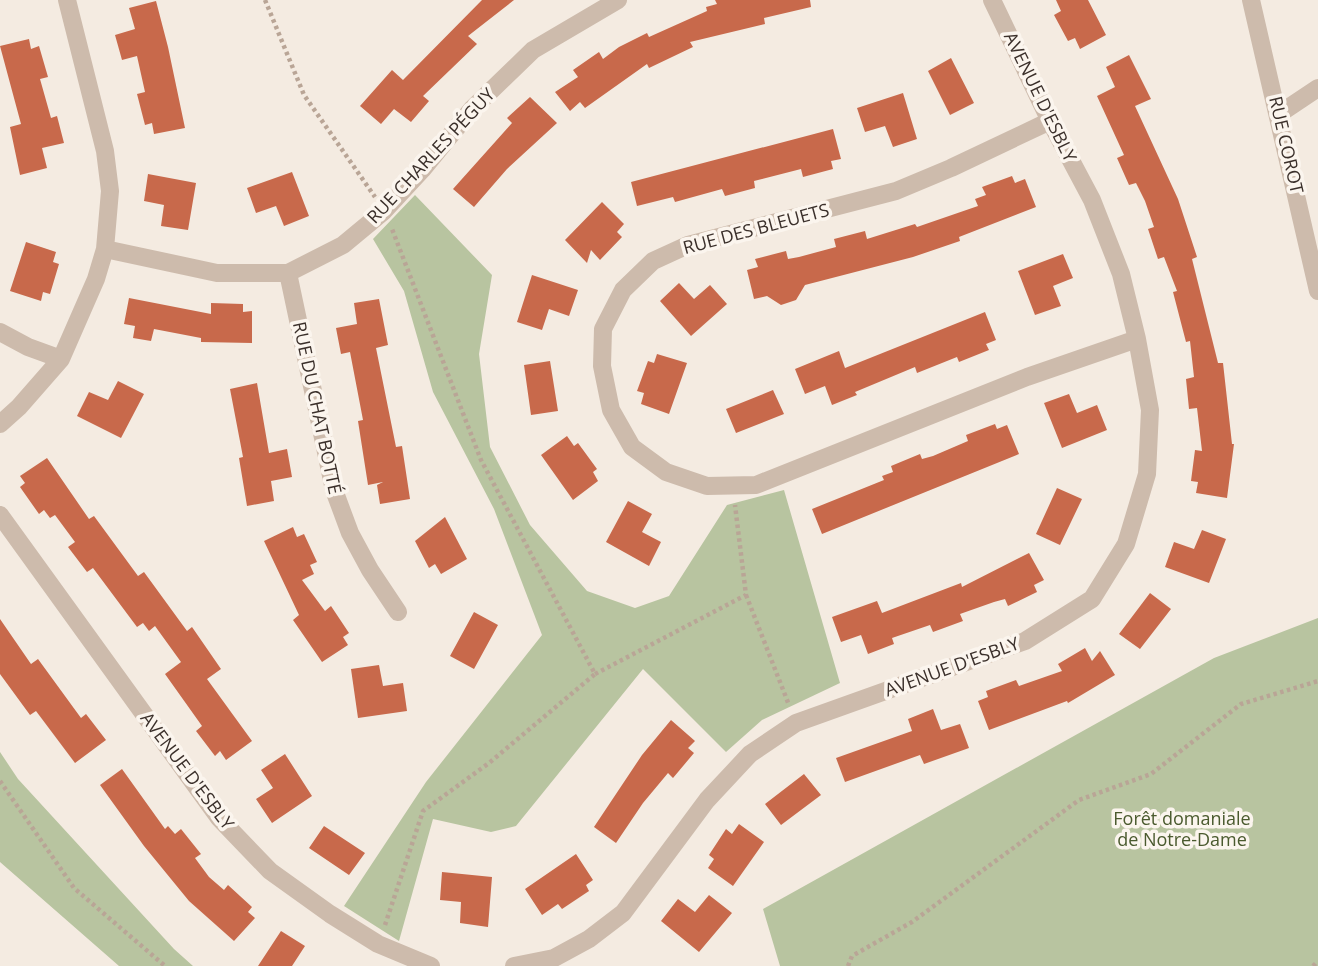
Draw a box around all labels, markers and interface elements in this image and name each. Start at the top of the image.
street label: AVENUE D'ESBLY [999,28,1083,166]
street label: RUE CHARLES PÉGUY [361,82,500,228]
street label: RUE COROT [1264,94,1310,196]
street label: RUE DES BLEUETS [680,197,832,259]
street label: RUE DU CHAT BOTTÉ [288,319,348,496]
street label: AVENUE D'ESBLY [881,630,1023,702]
street label: AVENUE D'ESBLY [136,707,241,835]
park label: Forêt domaniale de Notre-Dame [1113,806,1251,851]

